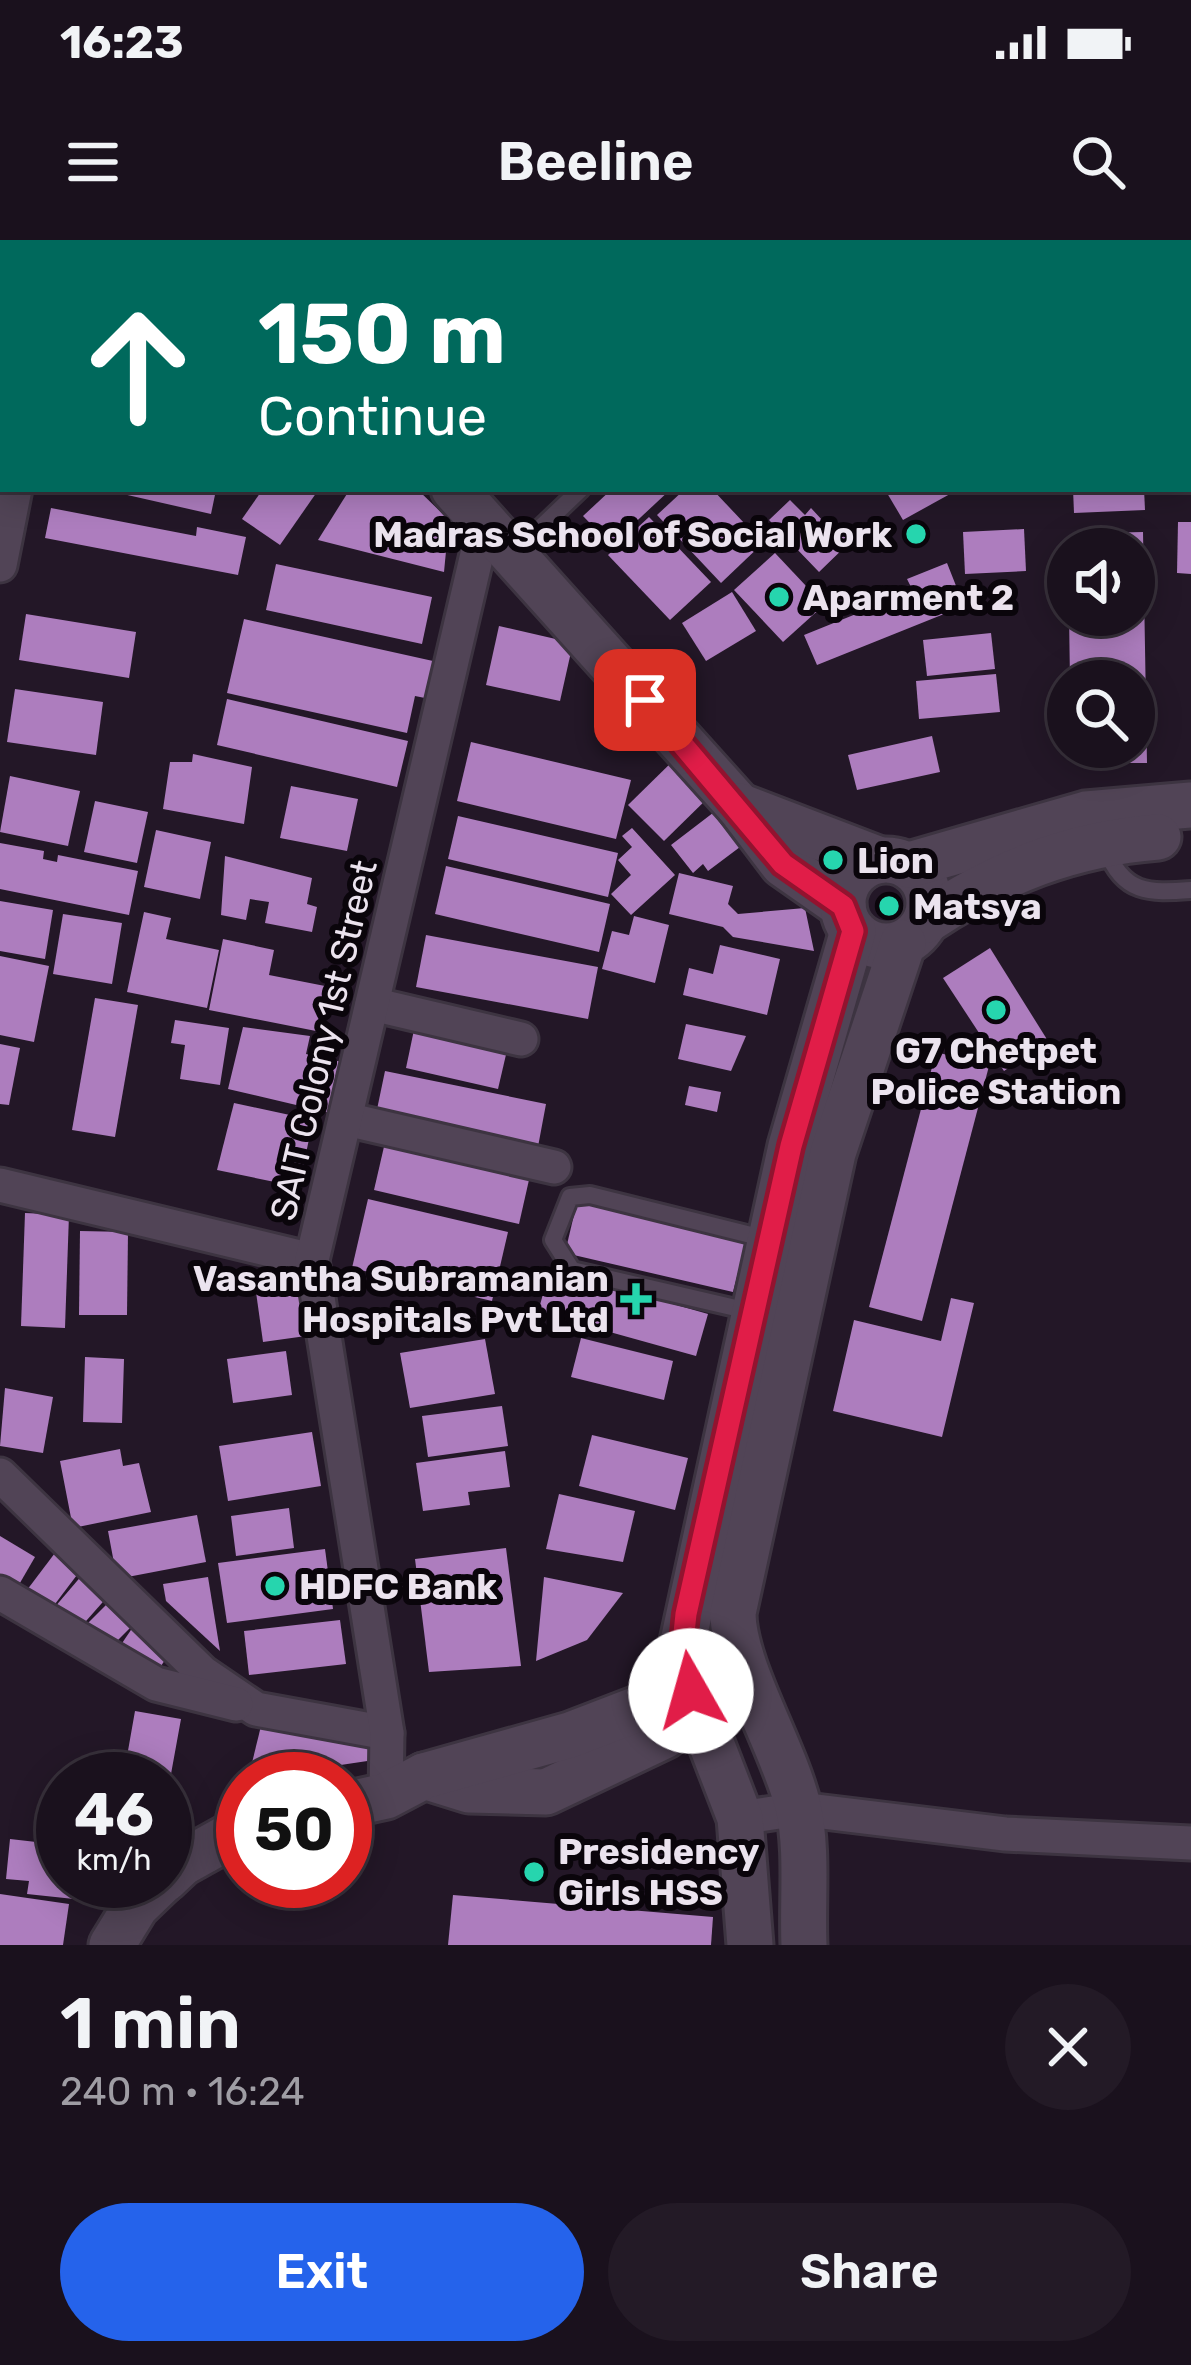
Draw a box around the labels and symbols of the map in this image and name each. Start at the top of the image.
place label: Madras School of Social Work [373,513,892,556]
marker: Madras School of Social Work [903,521,929,547]
place label: Aparment 2 [803,576,1014,619]
marker: Aparment 2 [766,584,792,610]
pin [594,649,696,751]
place label: Lion [857,839,934,882]
marker: Lion [820,847,846,873]
street label: SAIT Colony 1st Street [261,856,386,1224]
place label: Matsya [913,885,1042,928]
marker: Matsya [876,893,902,919]
marker: G7 Chetpet Police Station [983,997,1009,1023]
place label: G7 Chetpet Police Station [870,1029,1122,1113]
place label: Vasantha Subramanian Hospitals Pvt Ltd [193,1257,609,1341]
marker: Vasantha Subramanian Hospitals Pvt Ltd [620,1283,652,1315]
place label: HDFC Bank [299,1565,497,1608]
marker: HDFC Bank [262,1573,288,1599]
position arrow [628,1628,754,1754]
speed limit sign: 50 [216,1752,372,1908]
place label: Presidency Girls HSS [558,1830,759,1914]
marker: Presidency Girls HSS [521,1859,547,1885]

